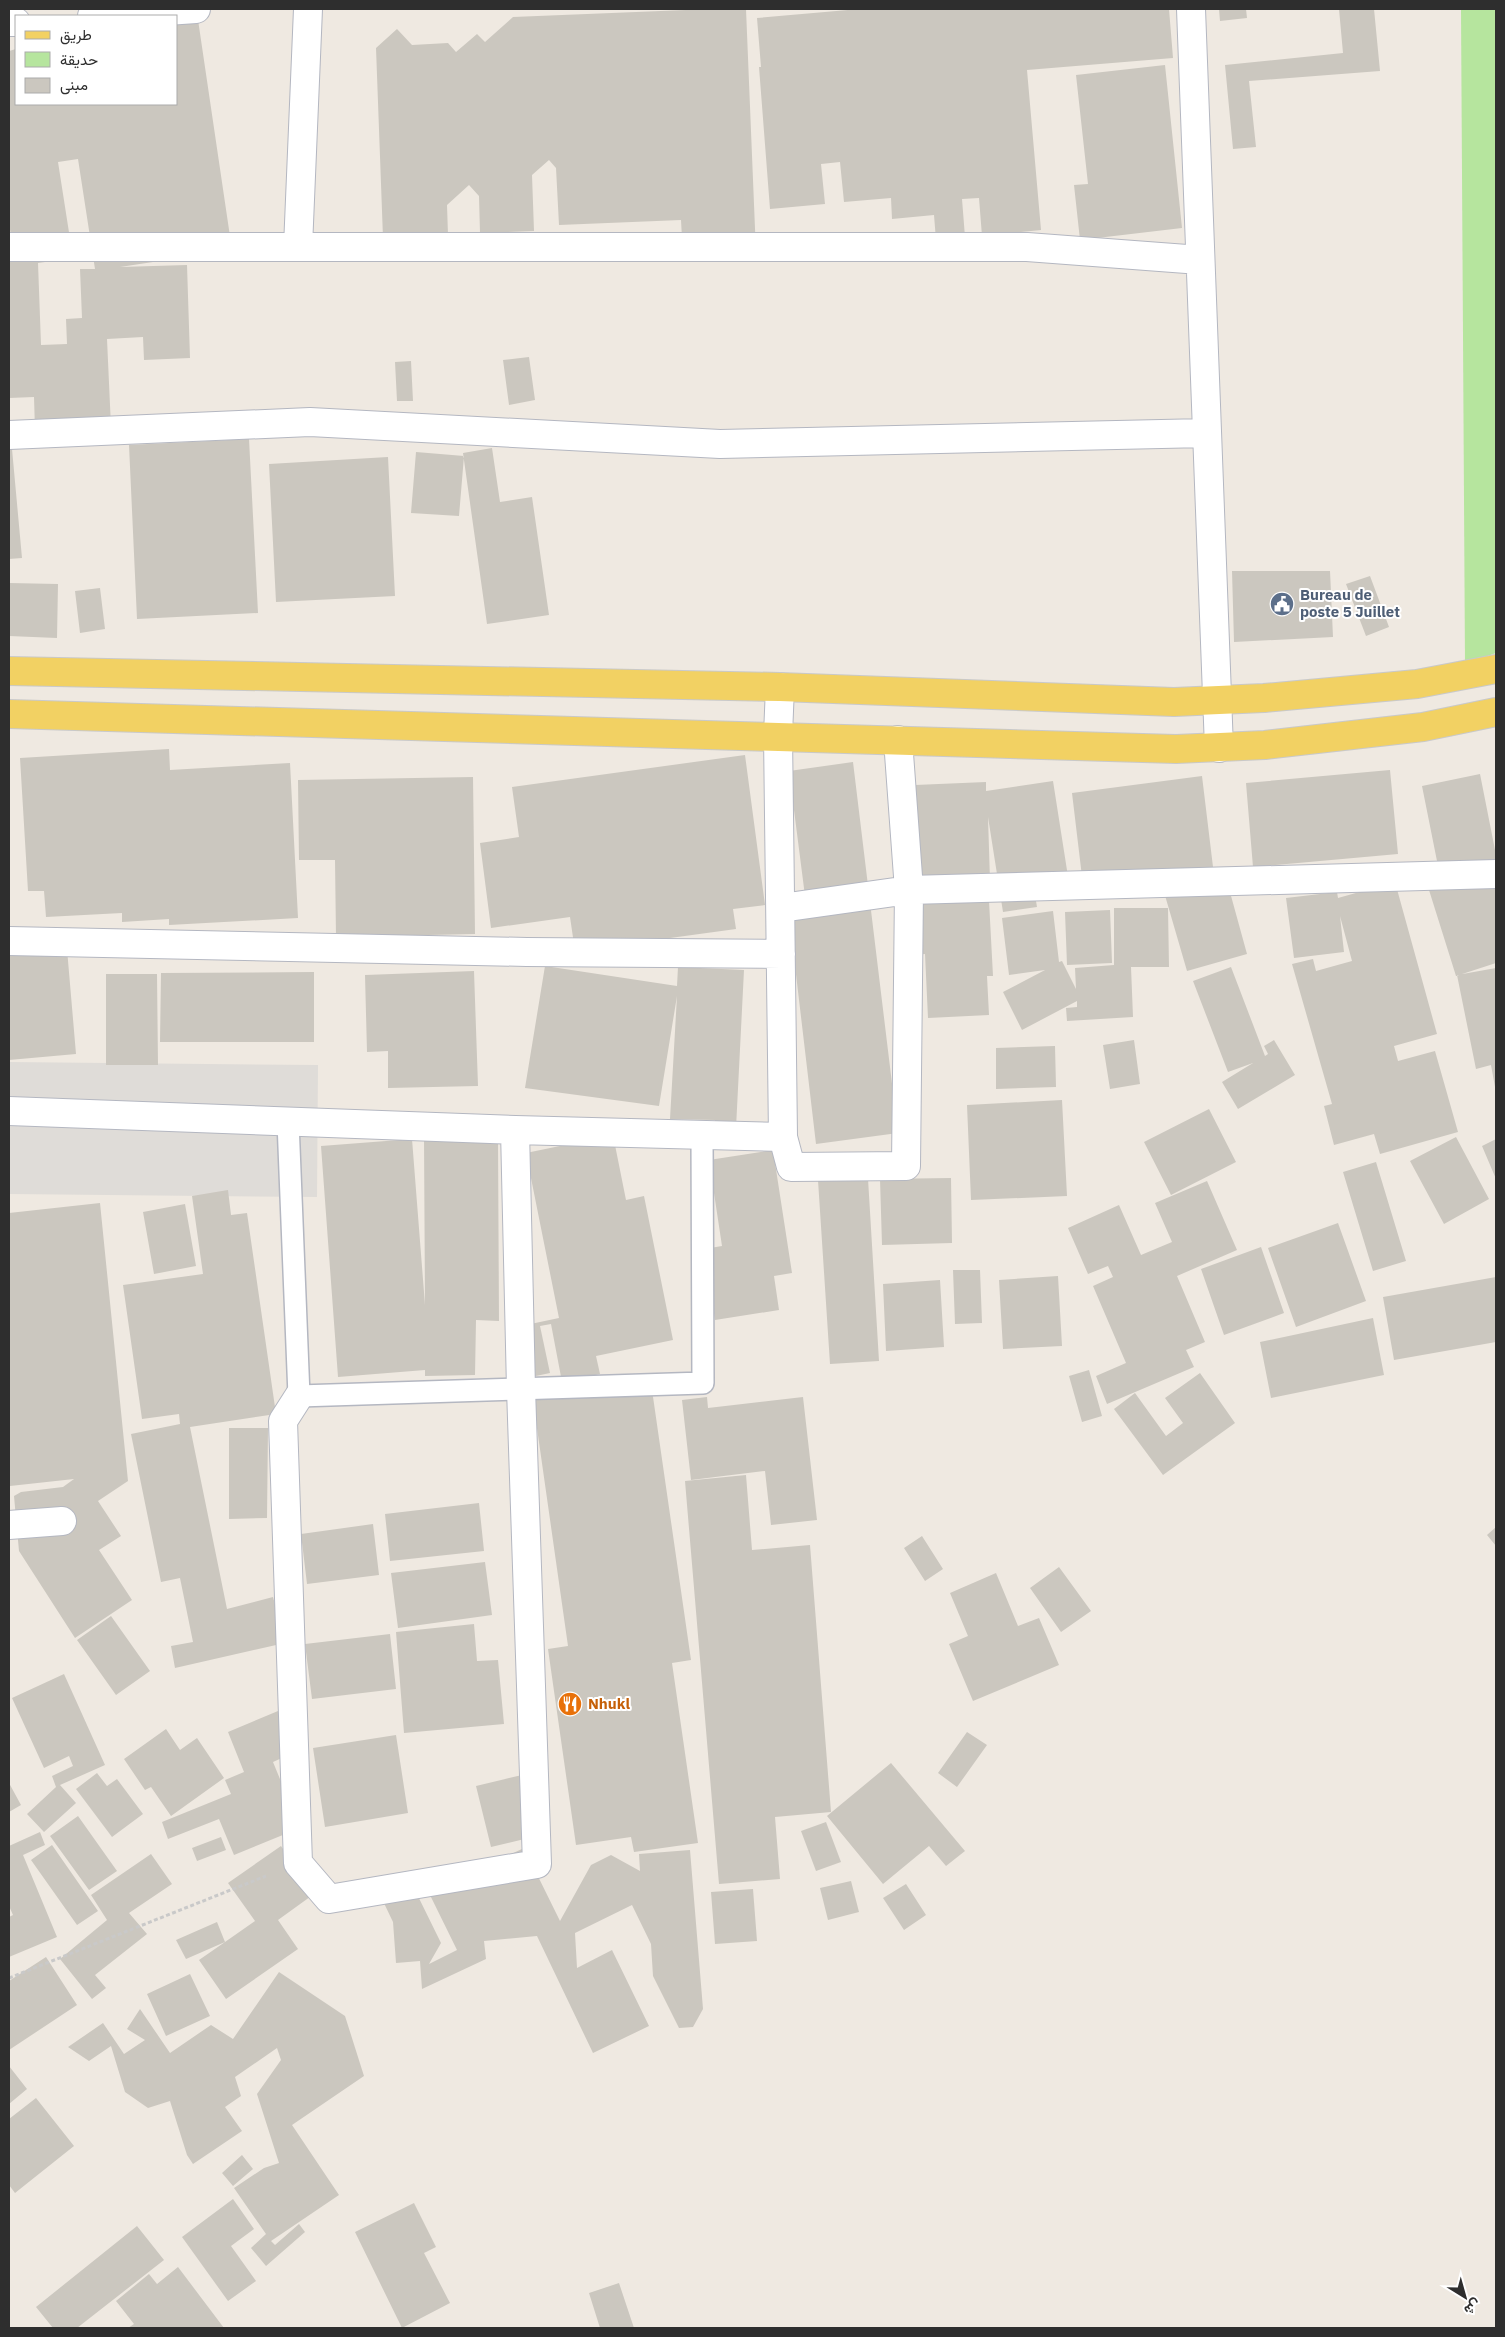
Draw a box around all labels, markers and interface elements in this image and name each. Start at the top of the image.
legend [15,15,178,105]
text: طريق [60,25,92,45]
text: حديقة [60,50,98,69]
text: مبنى [60,75,88,95]
place label: Bureau de poste 5 Juillet [1300,585,1400,621]
public building icon: Bureau de poste 5 Juillet [1269,591,1295,617]
restaurant icon: Nhukl [557,1691,583,1717]
place label: Nhukl [588,1694,630,1713]
north arrow [1440,2272,1490,2322]
text: ش [1461,2295,1485,2320]

